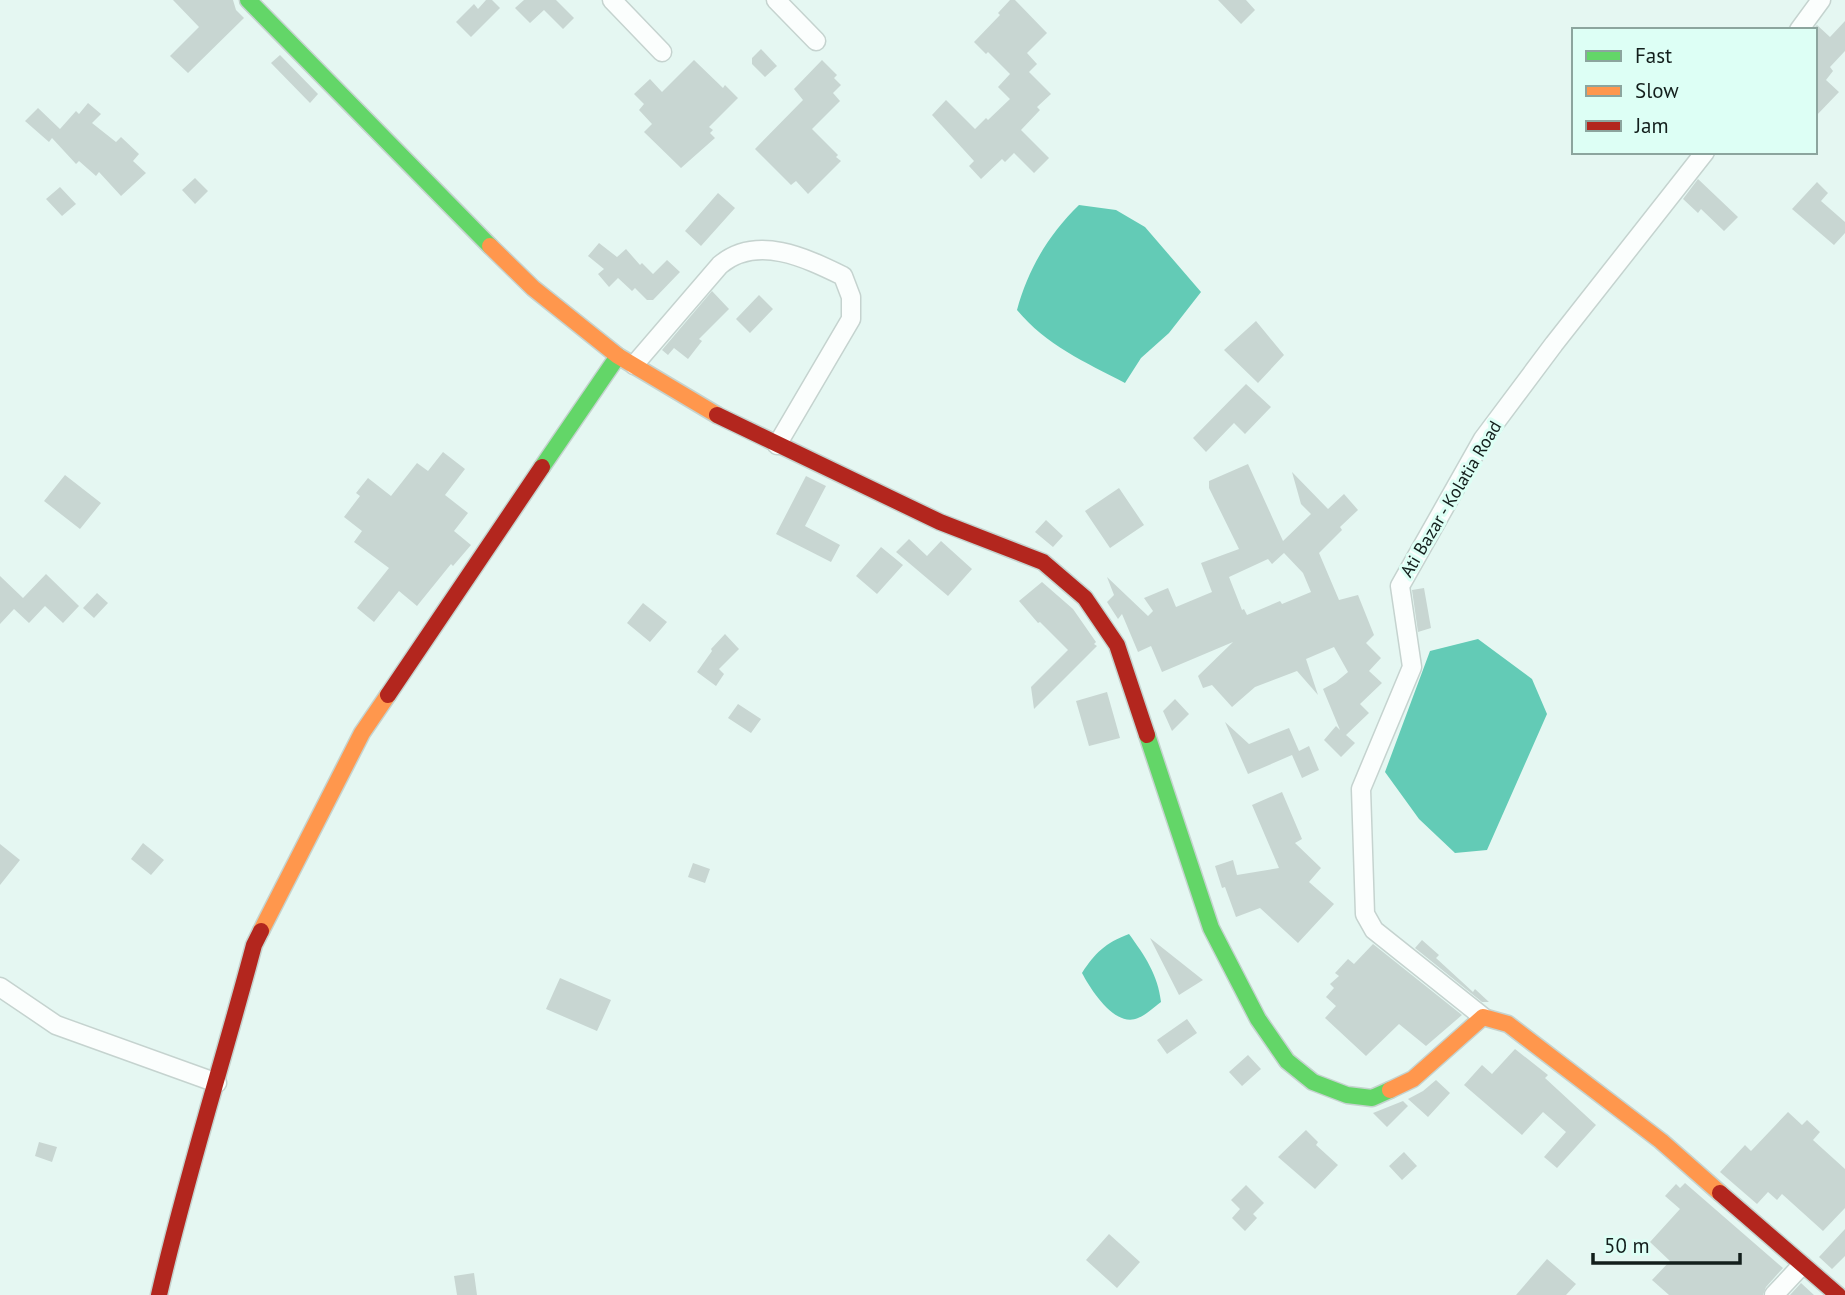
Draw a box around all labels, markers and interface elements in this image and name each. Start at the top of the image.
legend [1572,28,1817,154]
text: Fast [1635,42,1672,69]
text: Slow [1635,77,1679,104]
text: Jam [1634,112,1669,139]
street label: Ati Bazar - Kolatia Road [1395,416,1506,581]
scale bar [1593,1222,1740,1266]
text: 50 m [1604,1232,1650,1259]

